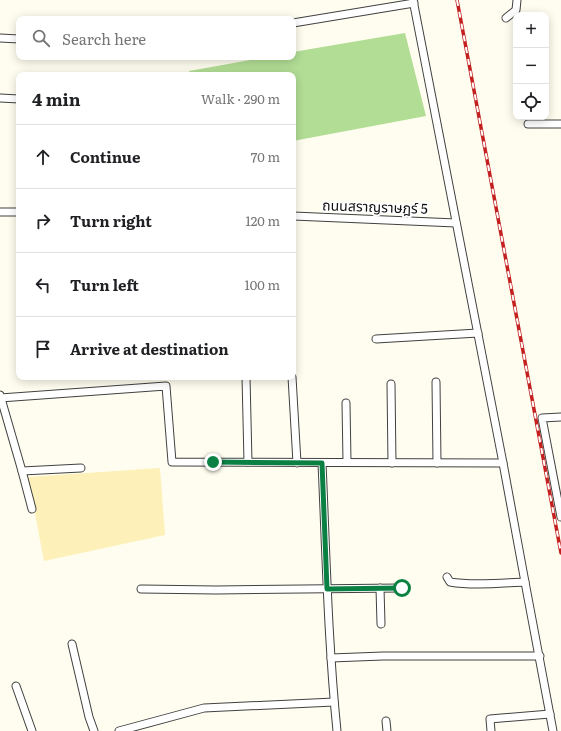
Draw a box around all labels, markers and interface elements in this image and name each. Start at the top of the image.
map controls [513,12,549,120]
button: + [513,12,549,48]
search box [16,16,296,60]
icon: search [30,27,52,49]
text: Search here [62,27,146,50]
button: − [513,48,549,84]
button: locate [513,84,549,120]
text: 4 min [32,86,81,111]
text: Walk · 290 m [201,89,280,108]
text: Continue [70,145,140,168]
icon: ahead [32,146,54,168]
text: 70 m [251,147,280,166]
street label: ถนนสราญราษฎร์ 5 [322,194,428,218]
text: Turn right [70,209,152,232]
icon: right [32,210,54,232]
text: 120 m [245,211,280,230]
text: Turn left [70,273,139,296]
icon: left [32,274,54,296]
text: 100 m [244,275,280,294]
text: Arrive at destination [70,337,229,360]
icon: arrive [32,338,54,360]
route end [204,453,222,471]
route start [393,579,411,597]

